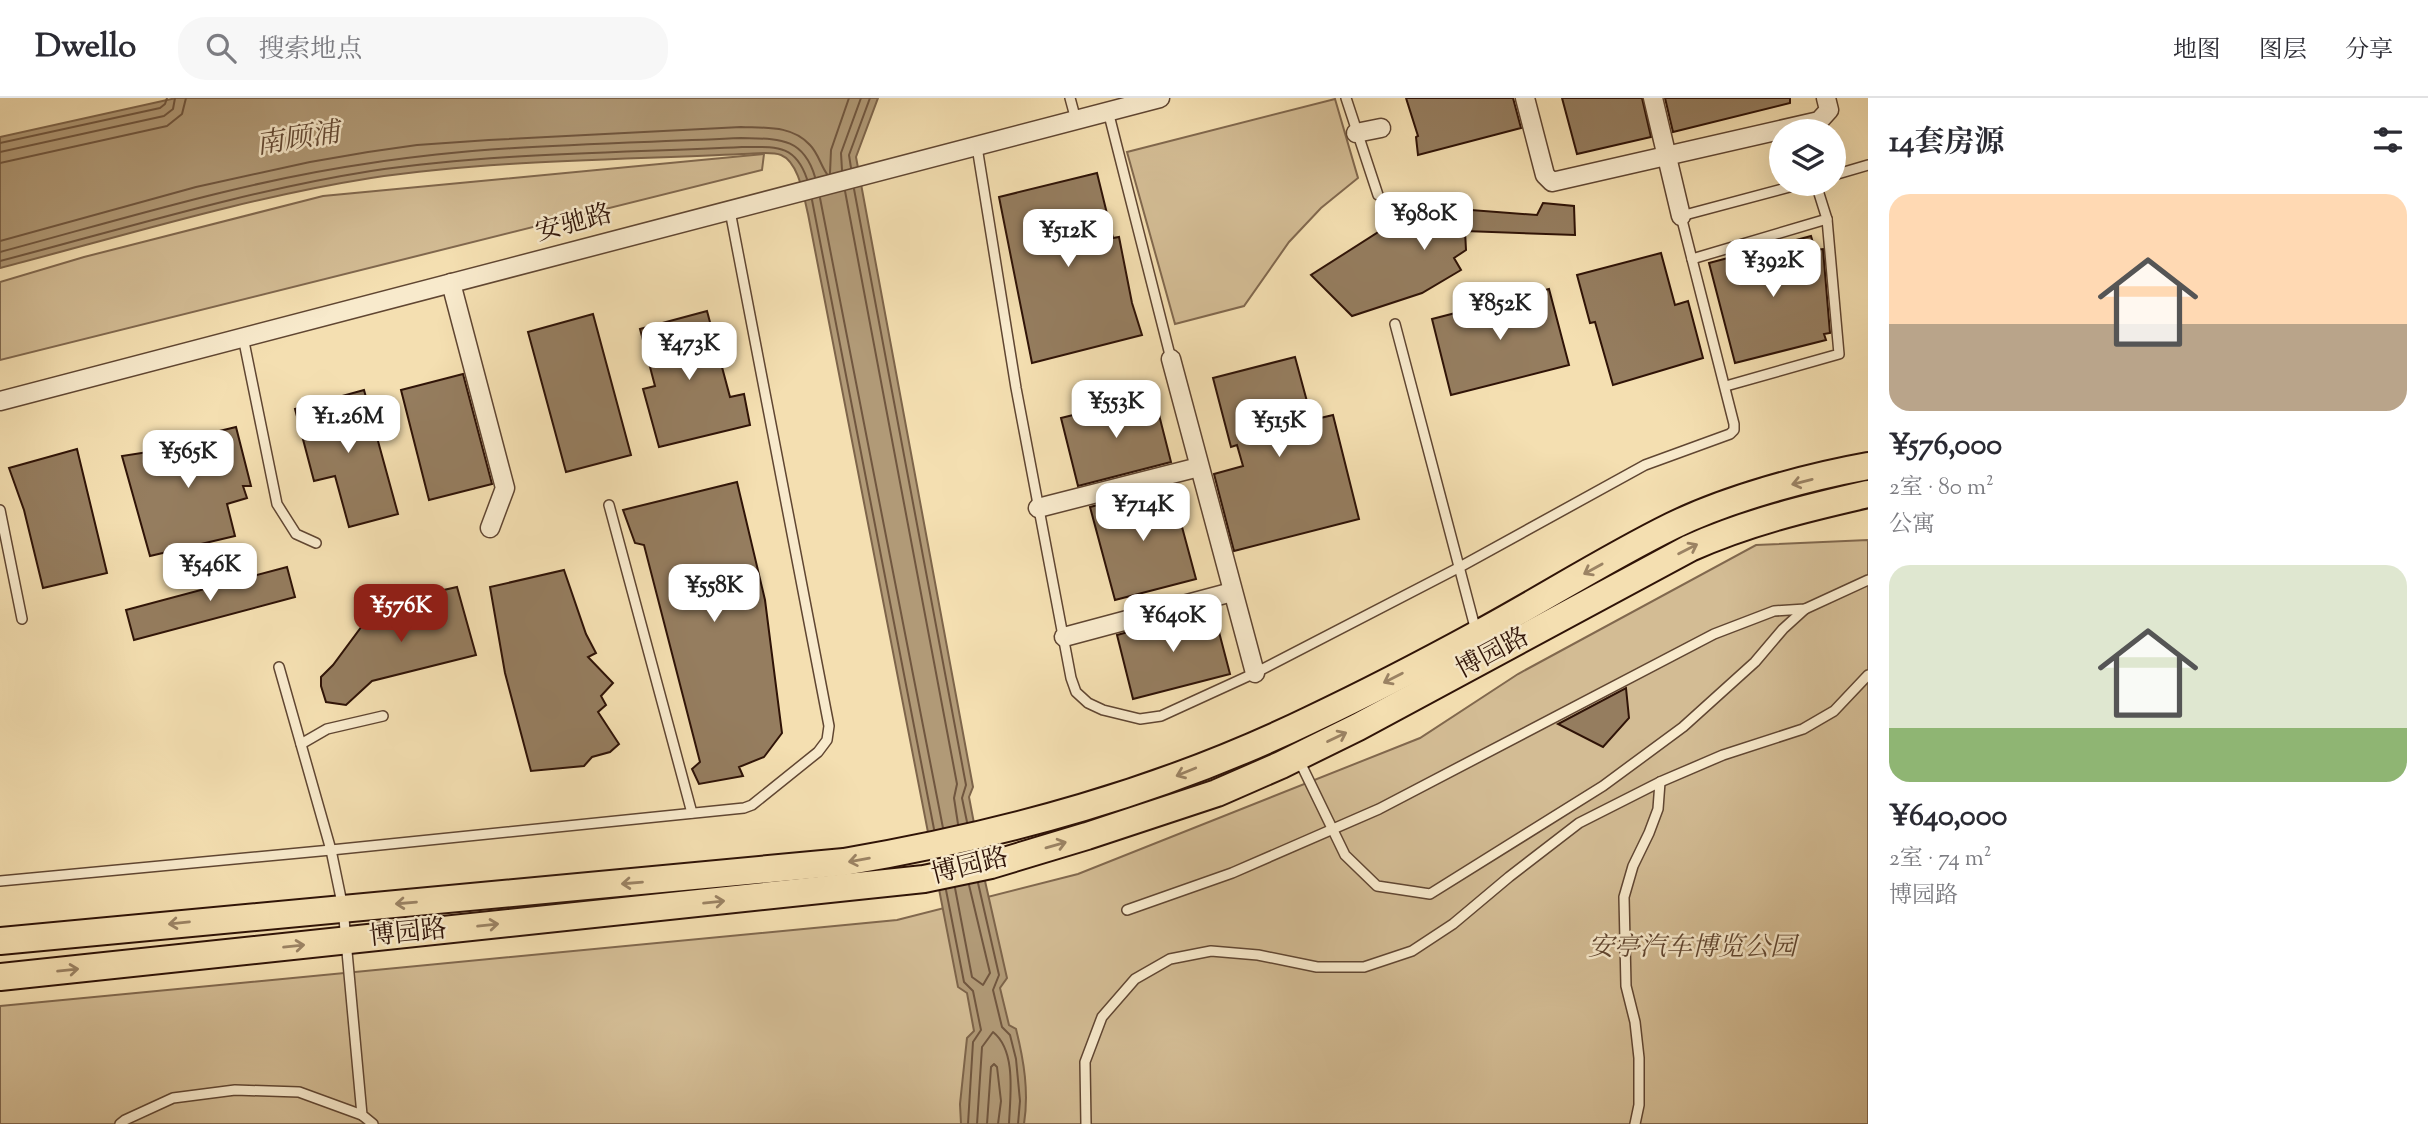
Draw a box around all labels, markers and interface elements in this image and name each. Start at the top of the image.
search box [178,17,668,80]
text: Dwello [35,24,136,72]
icon: search [202,29,240,67]
text: 搜索地点 [258,32,362,69]
text: 地图 [2173,34,2221,68]
text: 图层 [2259,34,2307,68]
text: 分享 [2345,34,2393,68]
water label: 南顾浦 [253,113,347,166]
map controls [1769,119,1846,196]
button: layers [1769,119,1846,196]
icon: filters [2369,121,2407,159]
text: 14套房源 [1889,122,2004,165]
pin: ¥980K [1375,192,1473,252]
street label: 安驰路 [532,196,616,252]
text: ¥980K [1391,198,1457,231]
pin: ¥512K [1019,209,1117,269]
text: ¥512K [1039,215,1097,248]
icon: home [2085,239,2211,365]
pin: ¥392K [1724,240,1822,299]
text: ¥392K [1742,245,1804,278]
pin: ¥852K [1451,282,1549,342]
text: ¥852K [1469,288,1531,321]
pin: ¥473K [640,322,738,382]
text: ¥473K [658,328,720,361]
pin: ¥553K [1067,380,1165,440]
text: ¥553K [1088,386,1144,419]
pin: ¥1.26M [291,396,405,455]
pin: ¥515K [1230,400,1328,459]
text: ¥1.26M [312,401,384,434]
text: ¥515K [1251,405,1307,438]
text: ¥576,000 [1889,425,2002,468]
pin: ¥565K [139,430,237,490]
text: ¥565K [159,436,217,469]
text: 2室 · 80 m² [1889,472,1994,505]
one-way arrow [1791,476,1813,489]
pin: ¥714K [1094,484,1192,543]
text: ¥714K [1112,489,1174,522]
text: 公寓 [1889,509,1935,542]
one-way arrow [1677,542,1698,556]
pin: ¥546K [161,544,259,603]
text: ¥546K [179,549,241,582]
one-way arrow [1583,562,1603,576]
pin: ¥558K [665,564,763,624]
text: ¥558K [685,570,743,603]
pin: ¥576K [352,584,450,644]
text: ¥576K [370,590,432,623]
pin: ¥640K [1124,594,1222,654]
text: ¥640K [1140,600,1206,633]
icon: home [2085,610,2211,736]
street label: 博园路 [1450,619,1536,689]
one-way arrow [1383,671,1404,685]
one-way arrow [1326,730,1347,744]
one-way arrow [1176,767,1197,780]
text: ¥640,000 [1889,796,2007,839]
one-way arrow [1044,838,1067,851]
street label: 博园路 [928,840,1012,894]
text: 2室 · 74 m² [1889,843,1992,876]
one-way arrow [848,854,870,867]
one-way arrow [621,877,644,890]
text: 博园路 [1889,880,1958,913]
one-way arrow [703,895,725,908]
one-way arrow [395,897,417,910]
street label: 博园路 [367,912,449,956]
one-way arrow [168,917,191,930]
one-way arrow [476,919,499,932]
park label: 安亭汽车博览公园 [1588,930,1800,967]
one-way arrow [282,939,305,952]
one-way arrow [56,963,79,976]

